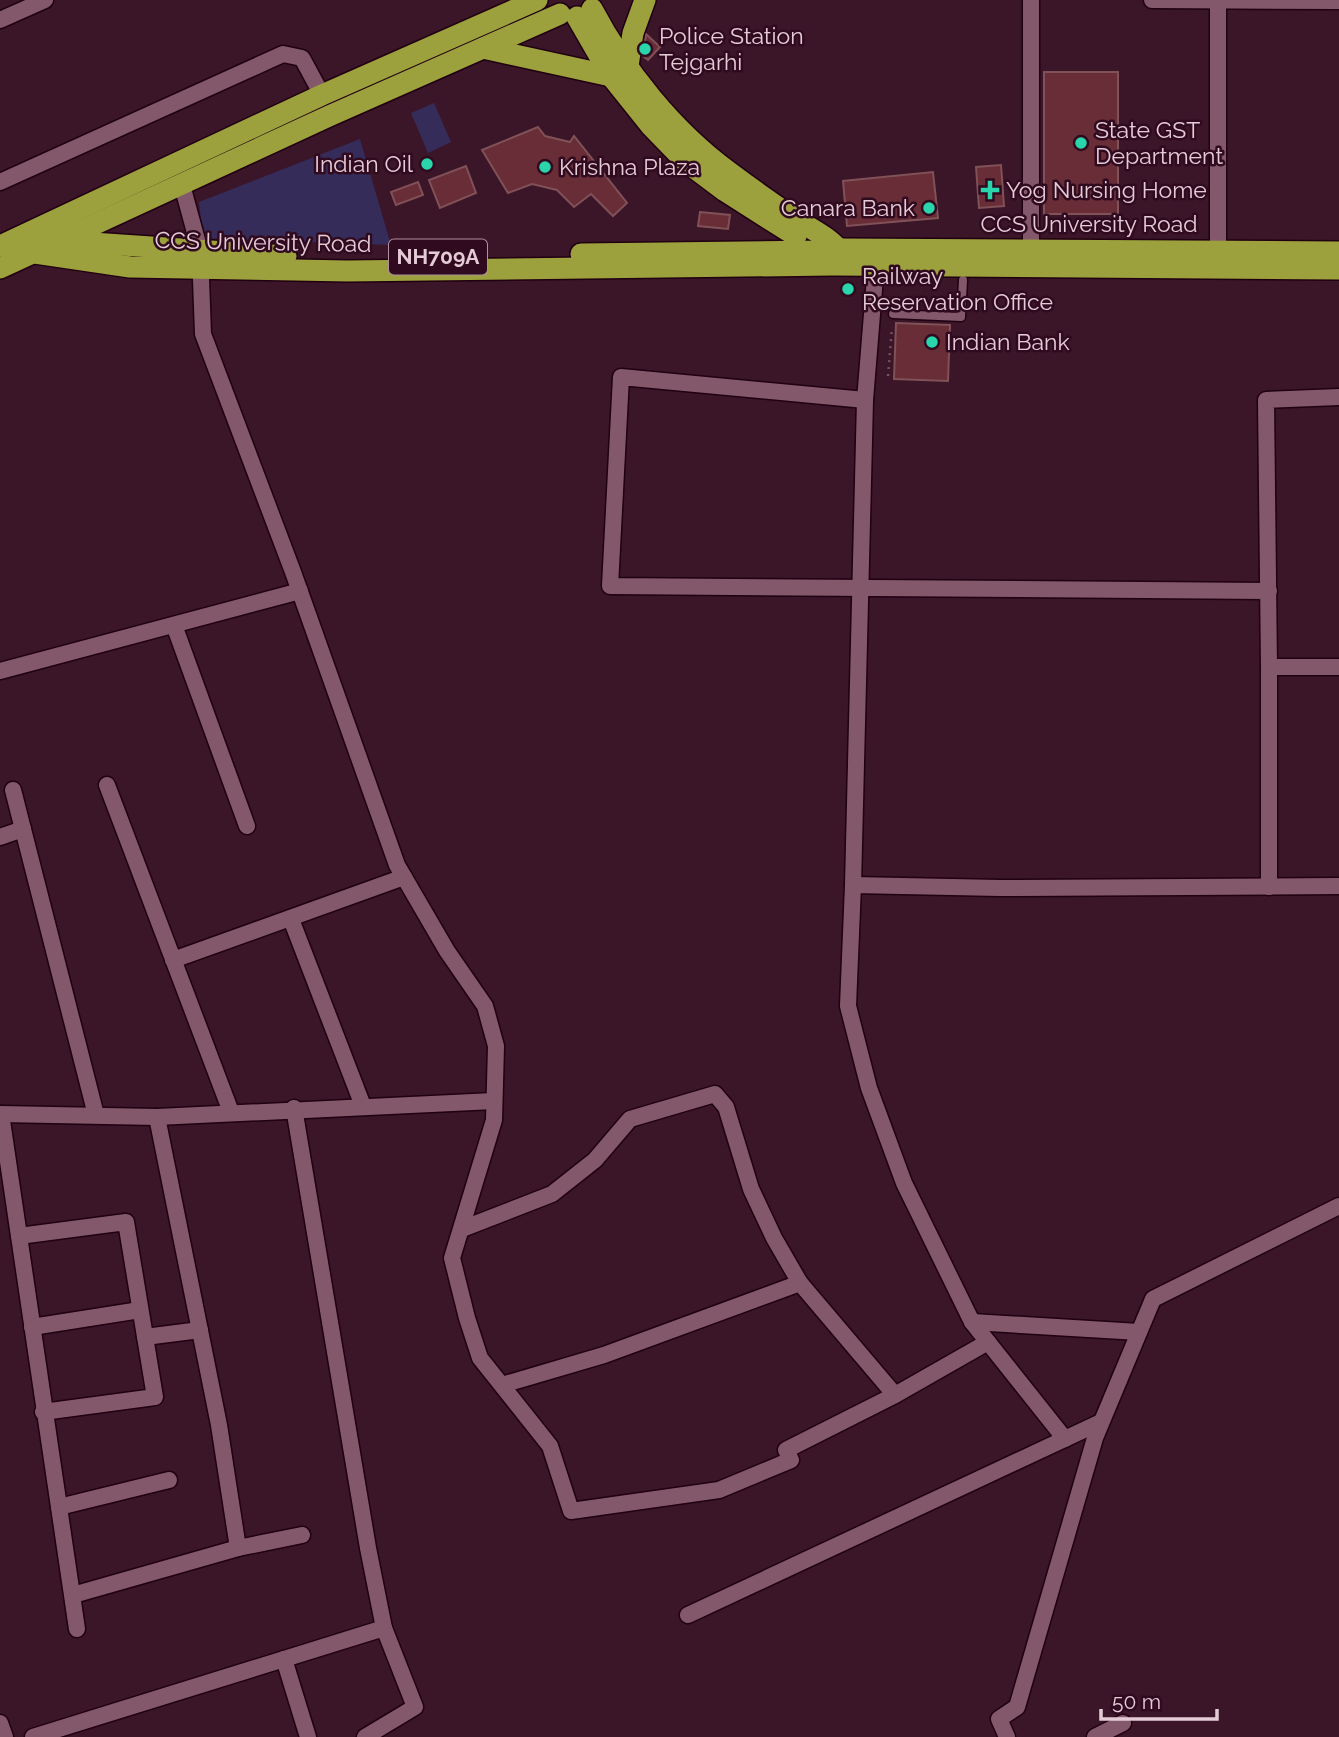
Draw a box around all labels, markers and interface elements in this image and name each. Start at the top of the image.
place label: Police Station Tejgarhi [659,22,804,75]
marker: Police Station Tejgarhi [637,41,653,57]
place label: State GST Department [1095,116,1223,169]
marker: State GST Department [1073,135,1089,151]
place label: Indian Oil [314,150,414,177]
place label: Krishna Plaza [559,153,700,180]
marker: Indian Oil [419,156,435,172]
marker: Krishna Plaza [537,159,553,175]
place label: Yog Nursing Home [1006,176,1207,203]
marker: Yog Nursing Home [980,180,1000,200]
place label: Canara Bank [781,194,915,221]
marker: Canara Bank [921,200,937,216]
street label: CCS University Road [981,210,1198,237]
street label: CCS University Road [154,226,372,257]
road number: NH709A [389,240,487,274]
place label: Railway Reservation Office [862,262,1053,315]
marker: Railway Reservation Office [840,281,856,297]
place label: Indian Bank [946,328,1070,355]
marker: Indian Bank [924,334,940,350]
scale bar [1101,1678,1216,1722]
text: 50 m [1112,1689,1161,1714]

